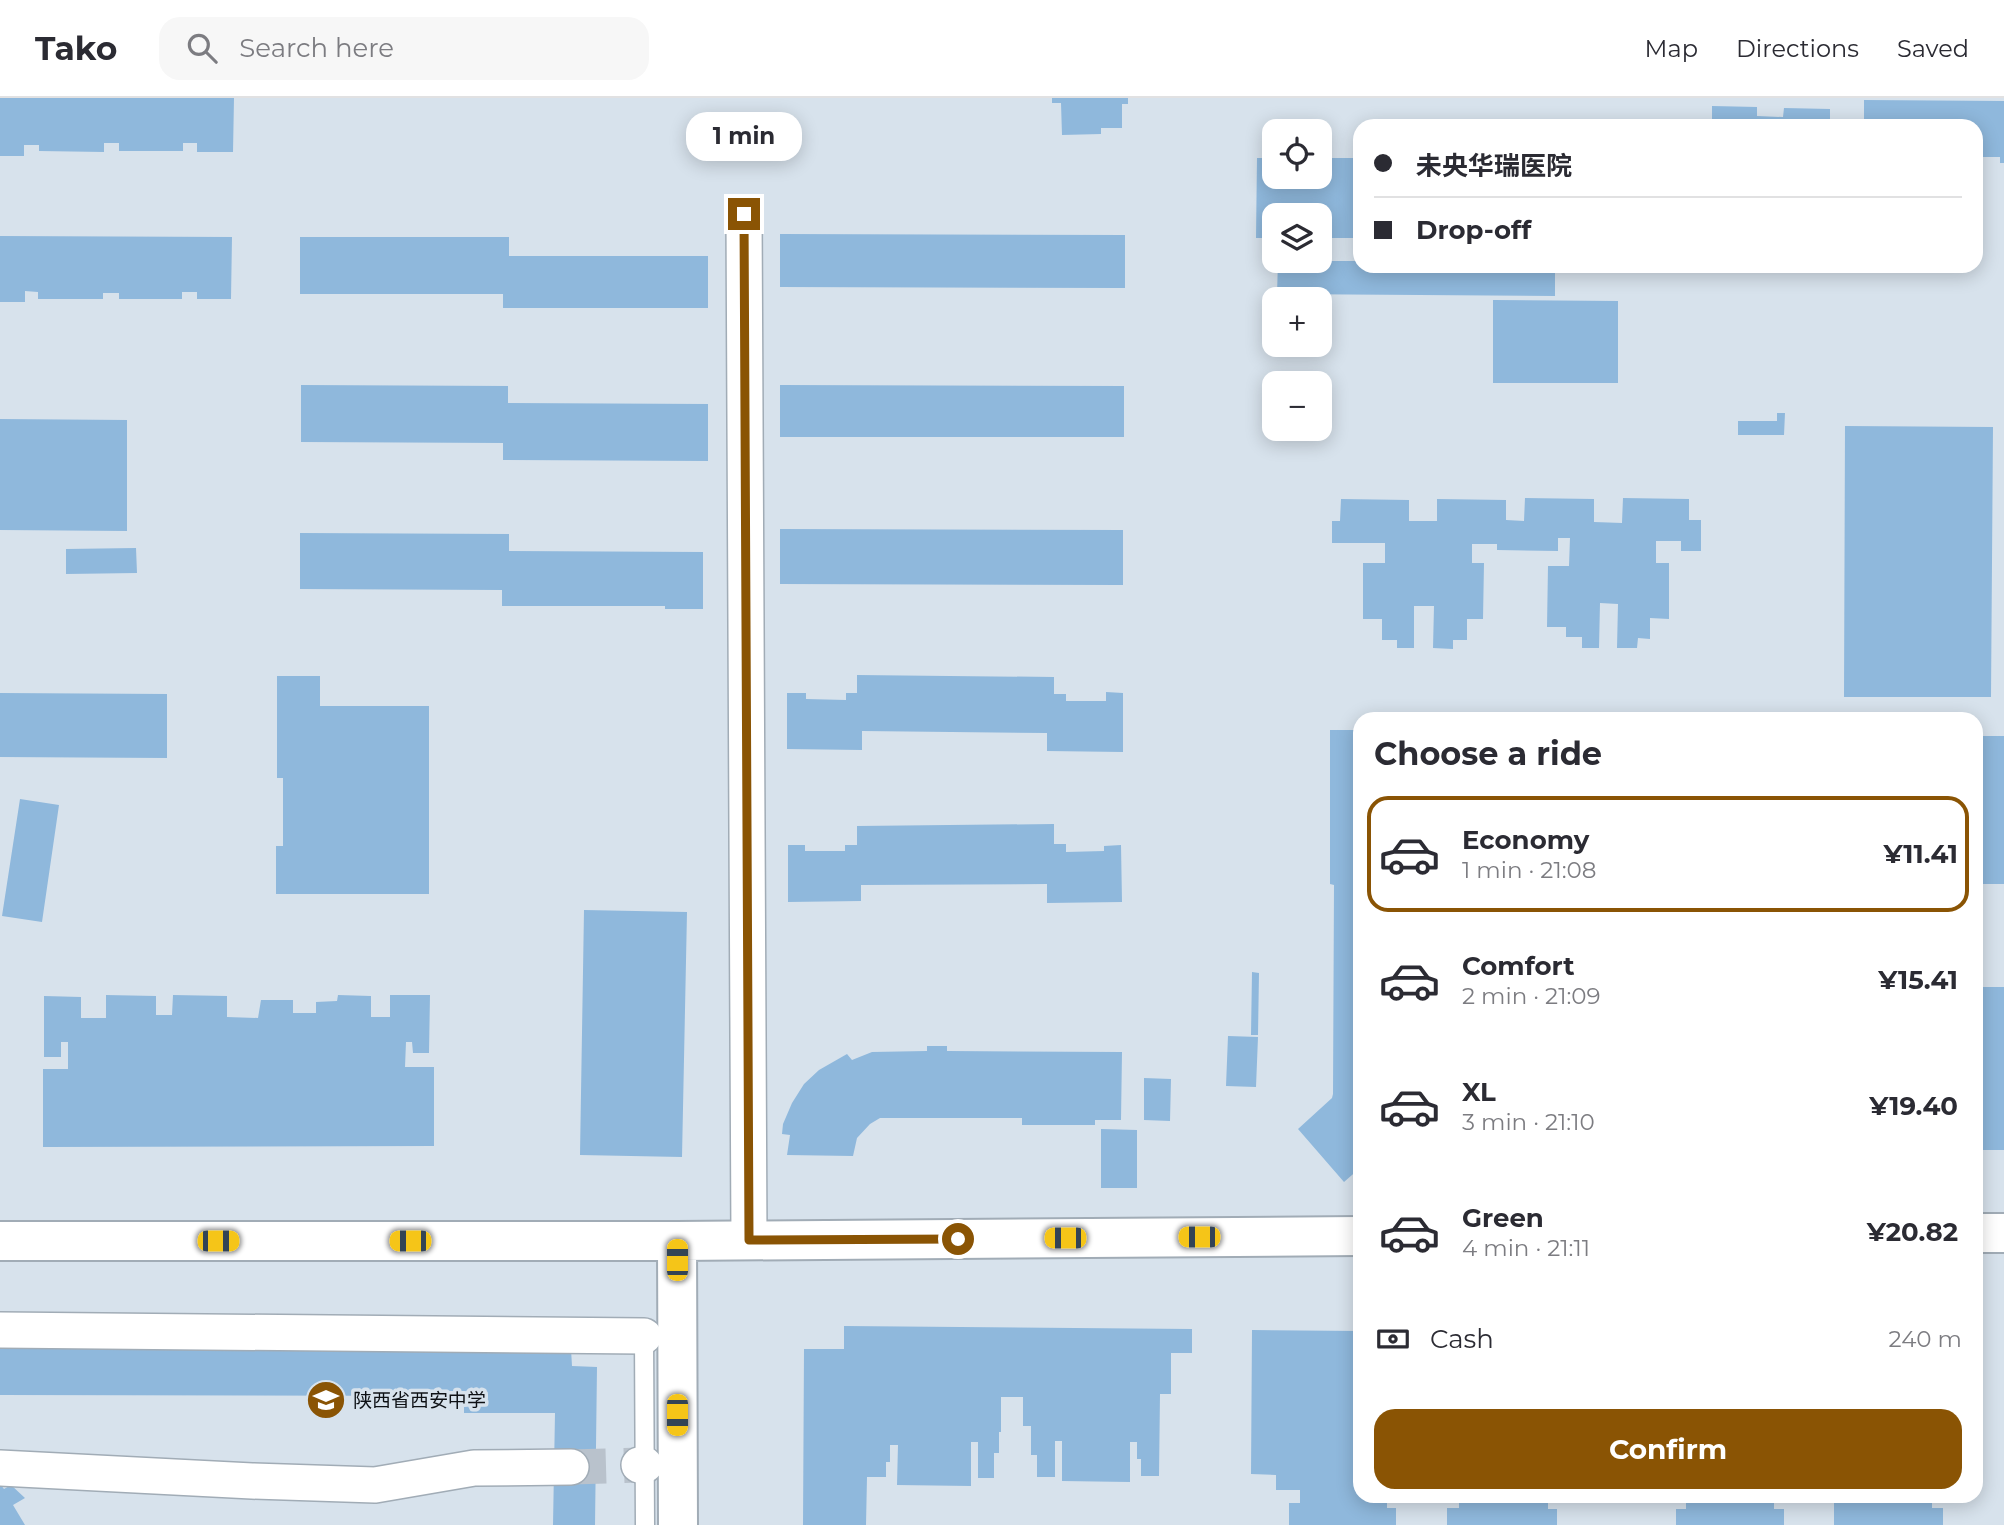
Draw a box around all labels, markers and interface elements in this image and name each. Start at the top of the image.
search box [159,17,649,80]
text: Tako [35,28,117,68]
icon: search [183,29,221,67]
text: Search here [239,32,394,64]
text: Map [1645,34,1698,63]
text: Directions [1736,34,1859,63]
text: Saved [1897,34,1969,63]
callout: 1 min [686,113,802,162]
map controls [1262,119,1332,441]
button: locate [1262,119,1332,189]
text: 1 min [713,122,775,150]
text: 未央华瑞医院 [1416,150,1572,182]
route end [728,198,760,230]
button: layers [1262,203,1332,273]
text: Drop-off [1416,214,1531,246]
button: + [1262,287,1332,357]
button: − [1262,371,1332,441]
text: Choose a ride [1374,734,1602,773]
icon: car [1378,823,1441,886]
text: Economy [1462,824,1589,856]
text: ¥11.41 [1883,838,1958,870]
text: 1 min · 21:08 [1462,856,1596,884]
icon: car [1378,949,1441,1012]
text: Comfort [1462,950,1574,982]
text: ¥15.41 [1878,964,1958,996]
text: 2 min · 21:09 [1462,982,1601,1010]
icon: car [1378,1075,1441,1138]
text: XL [1462,1076,1496,1108]
text: ¥19.40 [1869,1090,1958,1122]
text: 3 min · 21:10 [1462,1108,1595,1136]
icon: car [1378,1201,1441,1264]
text: Green [1462,1202,1544,1234]
text: ¥20.82 [1867,1216,1958,1248]
route start [942,1223,974,1255]
car [1179,1227,1221,1248]
car [1045,1228,1087,1249]
car [198,1231,240,1252]
car [390,1231,432,1252]
text: 4 min · 21:11 [1462,1234,1590,1262]
car [667,1239,688,1281]
icon: cash [1374,1320,1412,1358]
text: Cash [1430,1323,1494,1355]
text: 240 m [1889,1325,1962,1353]
school or university icon: 陕西省西安中学 [305,1379,347,1421]
place label: 陕西省西安中学 [353,1389,486,1412]
car [667,1394,688,1436]
button: Confirm [1374,1409,1962,1489]

